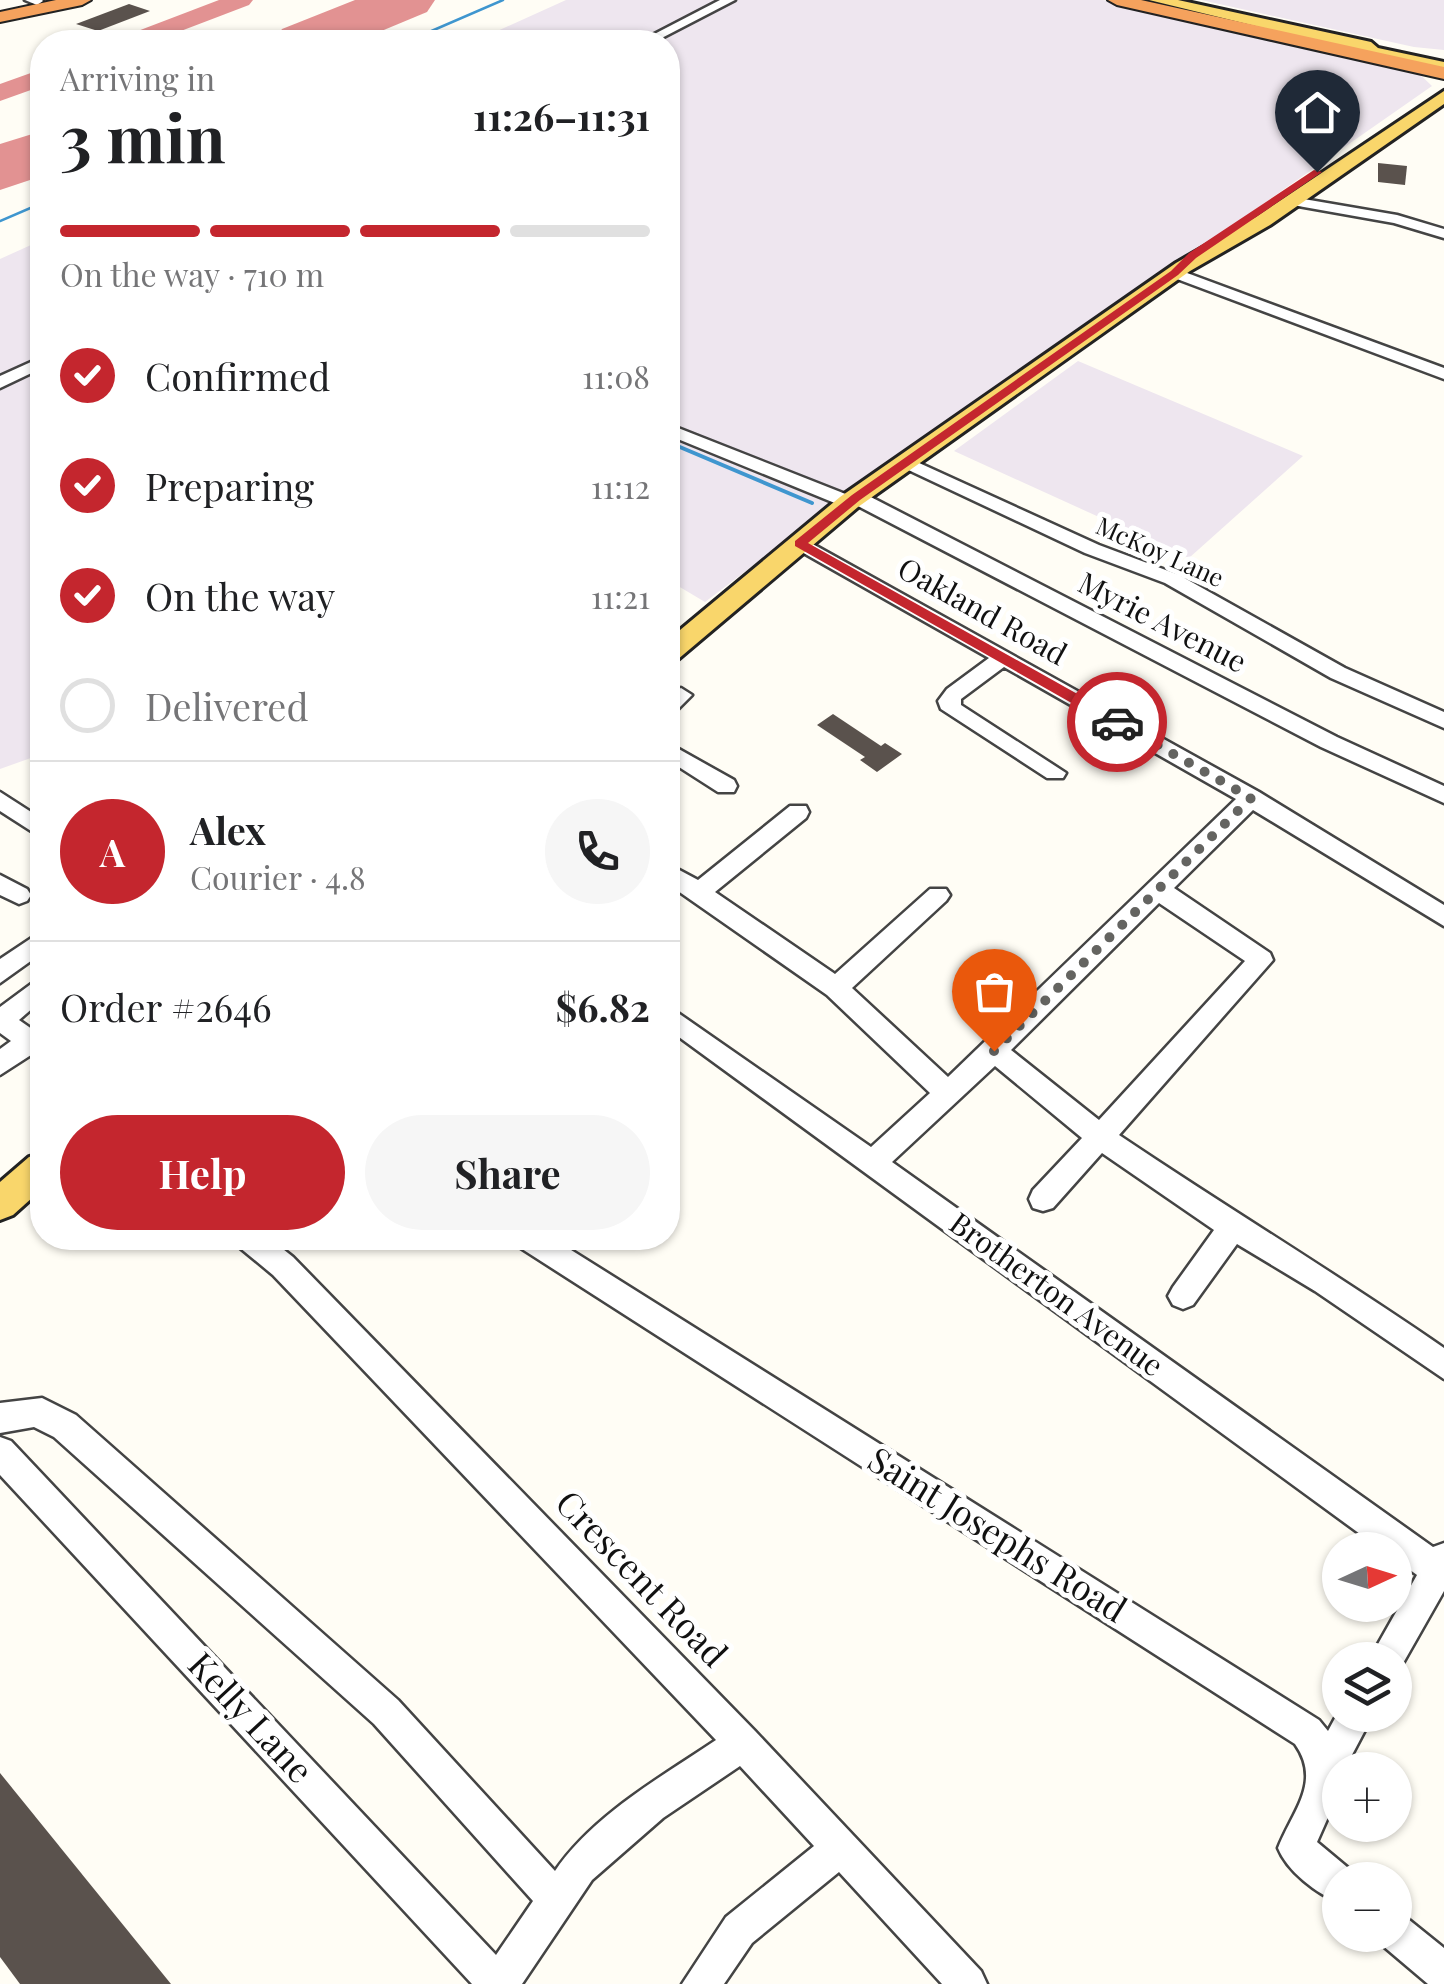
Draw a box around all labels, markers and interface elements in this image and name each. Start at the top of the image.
text: Arriving in [60,56,215,99]
pin [1275,70,1360,173]
icon: home [1290,85,1345,140]
text: 11:26–11:31 [473,90,650,141]
text: 3 min [60,93,226,179]
text: On the way · 710 m [60,252,324,295]
icon: check [60,348,115,403]
text: Confirmed [145,350,330,401]
text: 11:08 [582,354,650,397]
icon: check [60,458,115,513]
text: Preparing [145,460,314,511]
text: 11:12 [591,464,650,507]
street label: McKoy Lane [1092,508,1230,593]
street label: Oakland Road [891,547,1075,673]
street label: Myrie Avenue [1072,562,1254,681]
icon: check [60,568,115,623]
text: On the way [145,570,335,621]
text: 11:21 [591,574,650,617]
courier [1067,672,1167,772]
text: Delivered [145,680,309,731]
icon: car [1090,695,1145,750]
button: phone [545,799,650,904]
text: Alex [190,804,266,855]
text: A [100,826,125,877]
text: Courier · 4.8 [190,855,366,898]
pin [952,949,1037,1052]
icon: bag [967,964,1022,1019]
text: Order #2646 [60,981,272,1032]
text: $6.82 [555,981,650,1032]
button: Help [60,1115,345,1230]
button: Share [365,1115,650,1230]
street label: Brotherton Avenue [942,1202,1172,1384]
street label: Saint Josephs Road [860,1434,1136,1631]
street label: Crescent Road [547,1479,739,1676]
north arrow [1322,1532,1412,1622]
map controls [1322,1532,1412,1952]
street label: Kelly Lane [179,1641,325,1792]
button: layers [1322,1642,1412,1732]
button: + [1322,1752,1412,1842]
button: − [1322,1862,1412,1952]

